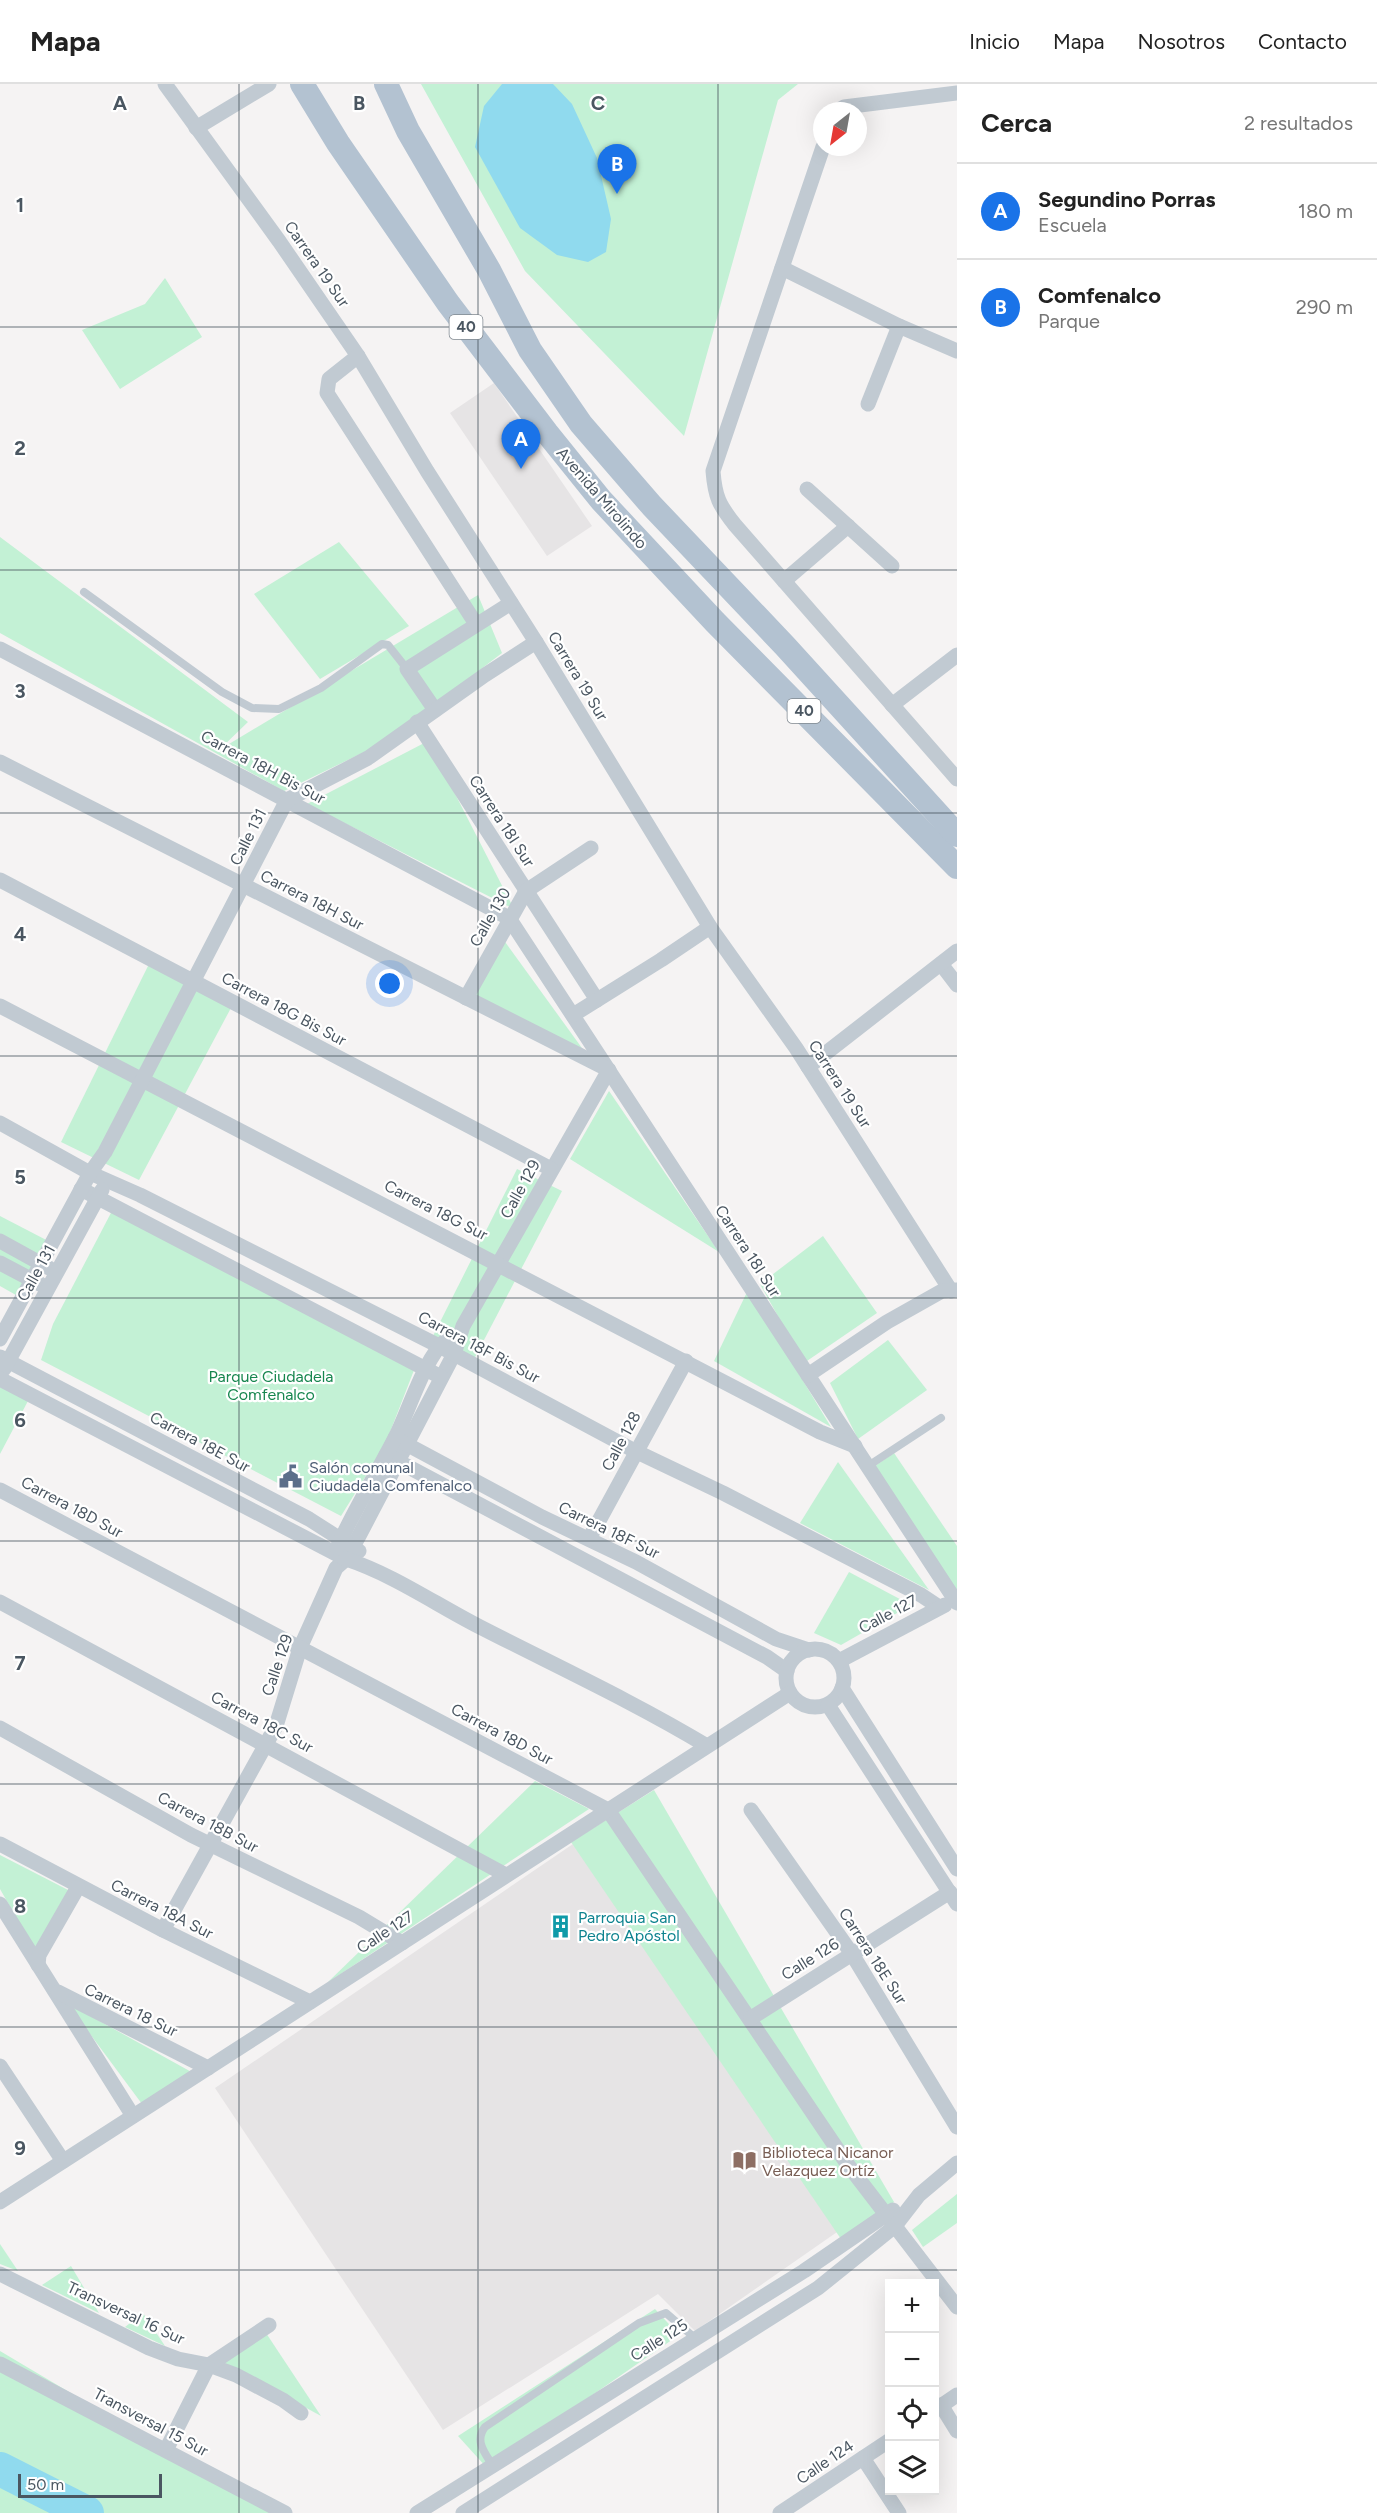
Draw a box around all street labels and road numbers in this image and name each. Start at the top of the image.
street label: Carrera 19 Sur [280,217,354,311]
road number: 40 [450,315,482,339]
street label: Avenida Mirolindo [553,443,651,553]
street label: Carrera 19 Sur [544,628,612,724]
road number: 40 [788,699,820,723]
street label: Carrera 18H Bis Sur [198,726,329,808]
street label: Carrera 18I Sur [465,772,539,871]
street label: Calle 131 [226,805,270,869]
street label: Carrera 18H Sur [257,866,367,934]
street label: Calle 130 [466,884,514,950]
street label: Carrera 18G Bis Sur [218,968,350,1050]
street label: Carrera 19 Sur [805,1037,876,1132]
street label: Calle 129 [496,1156,544,1222]
street label: Carrera 18G Sur [381,1176,491,1244]
street label: Carrera 18I Sur [711,1202,785,1301]
street label: Calle 131 [13,1242,59,1304]
street label: Carrera 18F Bis Sur [415,1307,544,1387]
street label: Carrera 18E Sur [147,1408,254,1477]
street label: Calle 128 [597,1408,645,1474]
street label: Carrera 18D Sur [18,1472,127,1542]
street label: Carrera 18F Sur [555,1497,663,1563]
street label: Calle 127 [855,1591,921,1637]
street label: Calle 129 [258,1632,296,1698]
street label: Carrera 18C Sur [208,1687,317,1757]
street label: Carrera 18D Sur [448,1699,557,1769]
street label: Carrera 18B Sur [154,1788,262,1857]
street label: Carrera 18A Sur [108,1875,217,1943]
street label: Carrera 18E Sur [835,1904,911,2008]
street label: Calle 127 [353,1907,417,1957]
street label: Calle 126 [778,1934,842,1984]
street label: Carrera 18 Sur [81,1979,181,2041]
street label: Transversal 16 Sur [64,2278,188,2349]
street label: Calle 125 [627,2315,691,2365]
street label: Transversal 15 Sur [90,2384,212,2461]
street label: Calle 124 [793,2436,857,2488]

